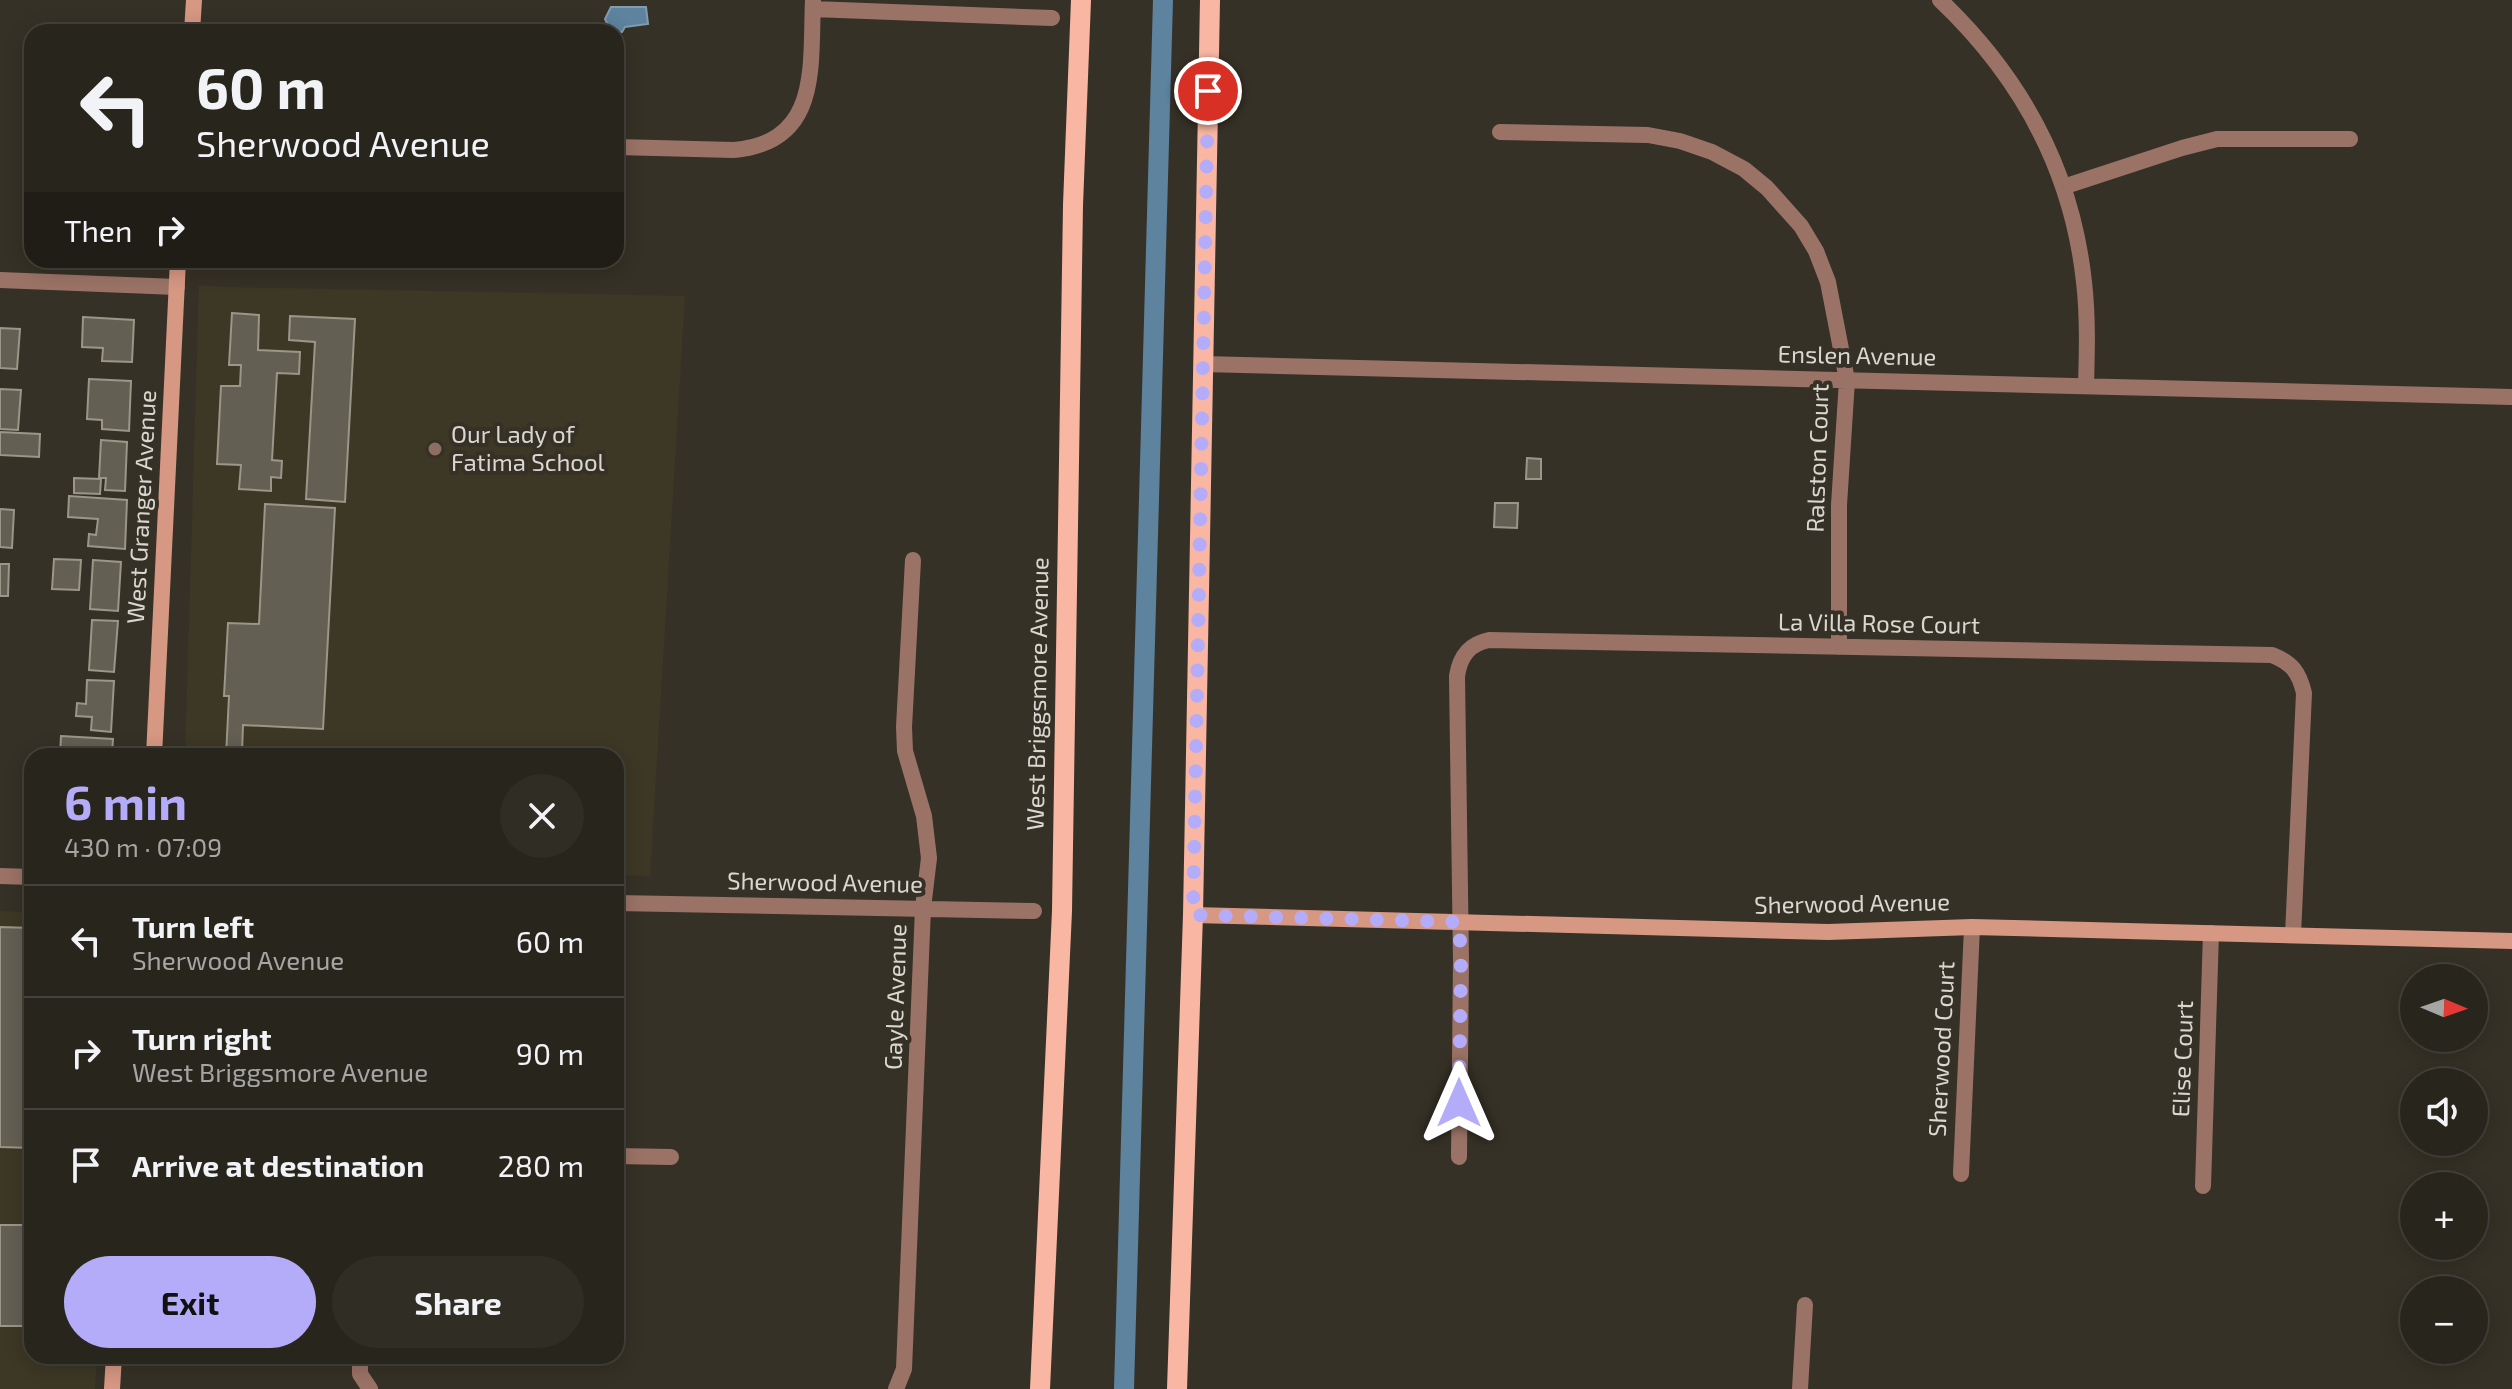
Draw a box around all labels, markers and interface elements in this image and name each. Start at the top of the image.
text: 60 m [196,53,326,120]
icon: left [64,56,168,160]
pin [1174,57,1242,125]
icon: arrive [1186,69,1230,113]
text: Sherwood Avenue [196,121,490,164]
icon: right [148,208,192,252]
text: Then [64,212,132,248]
street label: Enslen Avenue [1777,339,1937,370]
street label: Ralston Court [1799,383,1834,533]
street label: West Granger Avenue [120,389,161,625]
place label: Our Lady of Fatima School [451,419,605,476]
marker: Our Lady of Fatima School [426,440,444,458]
street label: West Briggsmore Avenue [1020,557,1053,831]
street label: La Villa Rose Court [1778,606,1980,639]
text: 6 min [64,772,187,830]
button: close [500,774,584,858]
text: 430 m · 07:09 [64,831,222,862]
street label: Sherwood Avenue [727,865,923,898]
street label: Sherwood Avenue [1754,886,1950,919]
text: Turn left [132,908,254,944]
icon: left [64,919,108,963]
text: 60 m [516,923,584,959]
street label: Gayle Avenue [877,923,912,1070]
text: Sherwood Avenue [132,944,344,975]
street label: Sherwood Court [1921,960,1960,1137]
north arrow [2400,964,2488,1052]
map controls [2400,964,2488,1364]
street label: Elise Court [2165,1000,2198,1118]
text: Turn right [132,1020,272,1056]
icon: right [64,1031,108,1075]
text: 90 m [516,1035,584,1071]
text: West Briggsmore Avenue [132,1056,428,1087]
position arrow [1417,1061,1501,1145]
button: sound [2400,1068,2488,1156]
icon: arrive [64,1143,108,1187]
text: Arrive at destination [132,1147,424,1183]
text: 280 m [498,1147,584,1183]
button: + [2400,1172,2488,1260]
button: Exit [64,1256,316,1348]
button: Share [332,1256,584,1348]
button: − [2400,1276,2488,1364]

